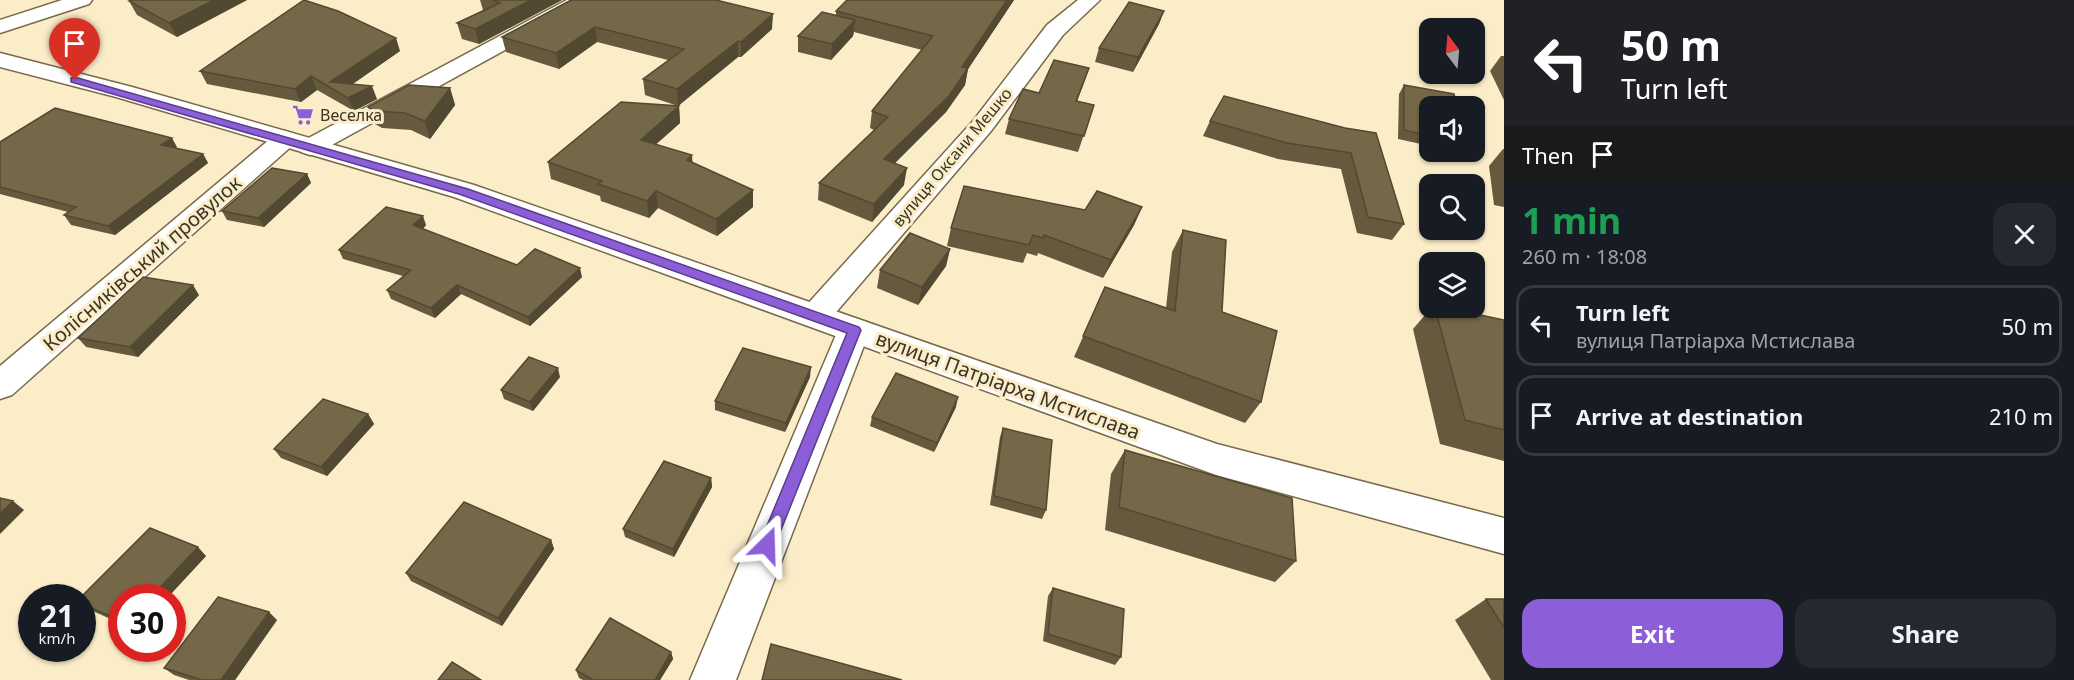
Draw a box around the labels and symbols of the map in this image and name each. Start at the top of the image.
pin [49,18,100,80]
north arrow [1419,18,1485,84]
street label: вулиця Оксани Мешко [887,83,1017,231]
supermarket icon: Веселка [291,103,315,127]
place label: Веселка [320,104,382,126]
street label: Колісниківський провулок [37,169,247,357]
street label: вулиця Патріарха Мстислава [872,325,1144,445]
position arrow [735,513,799,577]
speed limit sign: 30 [108,584,186,662]

